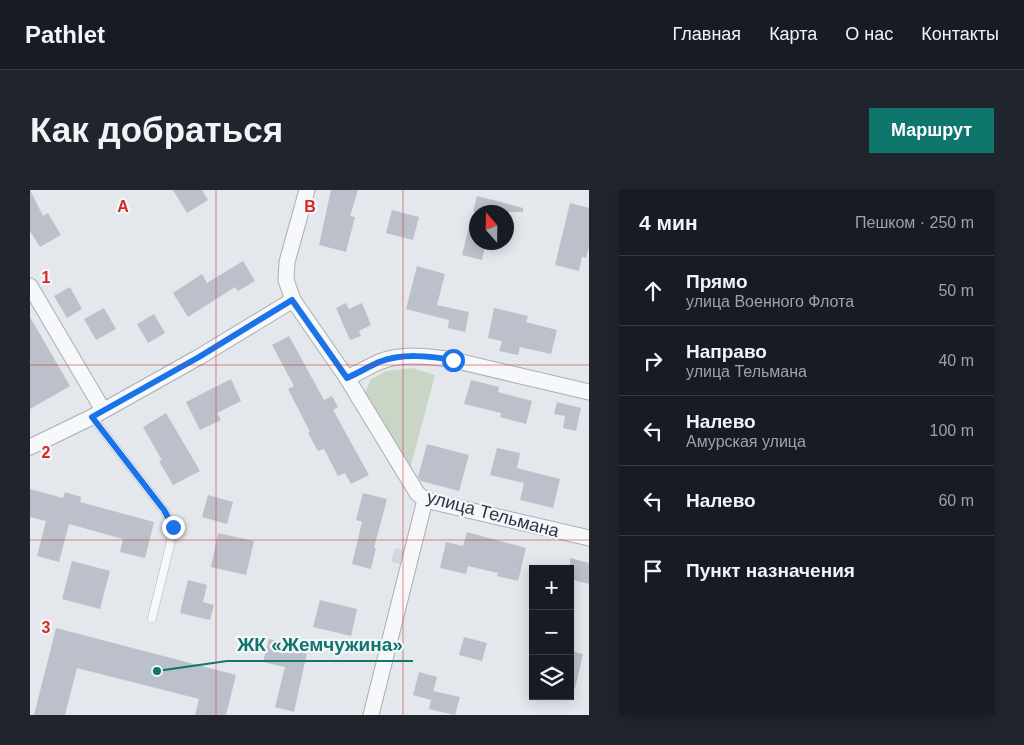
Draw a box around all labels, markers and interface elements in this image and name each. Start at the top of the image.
text: Pathlet [25,21,105,48]
text: Главная [673,24,741,44]
text: Карта [769,24,817,44]
text: О нас [845,24,893,44]
text: Контакты [921,24,999,44]
button: Маршрут [869,108,994,153]
text: Как добраться [30,110,283,149]
text: A [117,198,129,215]
text: B [304,198,316,215]
north arrow [469,205,514,250]
text: 4 мин [639,211,698,234]
text: Пешком · 250 m [855,214,974,231]
text: 1 [42,269,51,286]
text: Прямо [686,271,748,292]
icon: ahead [639,277,667,305]
text: 50 m [938,282,974,299]
text: улица Военного Флота [686,293,854,310]
text: Направо [686,341,767,362]
icon: right [639,347,667,375]
route start [442,349,465,372]
text: 40 m [938,352,974,369]
text: улица Тельмана [686,363,807,380]
text: Налево [686,411,756,432]
icon: left [639,417,667,445]
text: 100 m [930,422,974,439]
text: Амурская улица [686,433,806,450]
text: 2 [42,444,51,461]
street label: улица Тельмана [425,487,562,542]
icon: left [639,487,667,515]
text: Налево [686,490,756,511]
text: 60 m [938,492,974,509]
route end [162,516,185,539]
icon: arrive [639,557,667,585]
text: Пункт назначения [686,560,855,581]
map controls [529,565,574,700]
button: + [529,565,574,610]
button: − [529,610,574,655]
text: 3 [42,619,51,636]
callout: ЖК «Жемчужина» [227,627,413,661]
text: ЖК «Жемчужина» [236,634,403,655]
button: layers [529,655,574,700]

